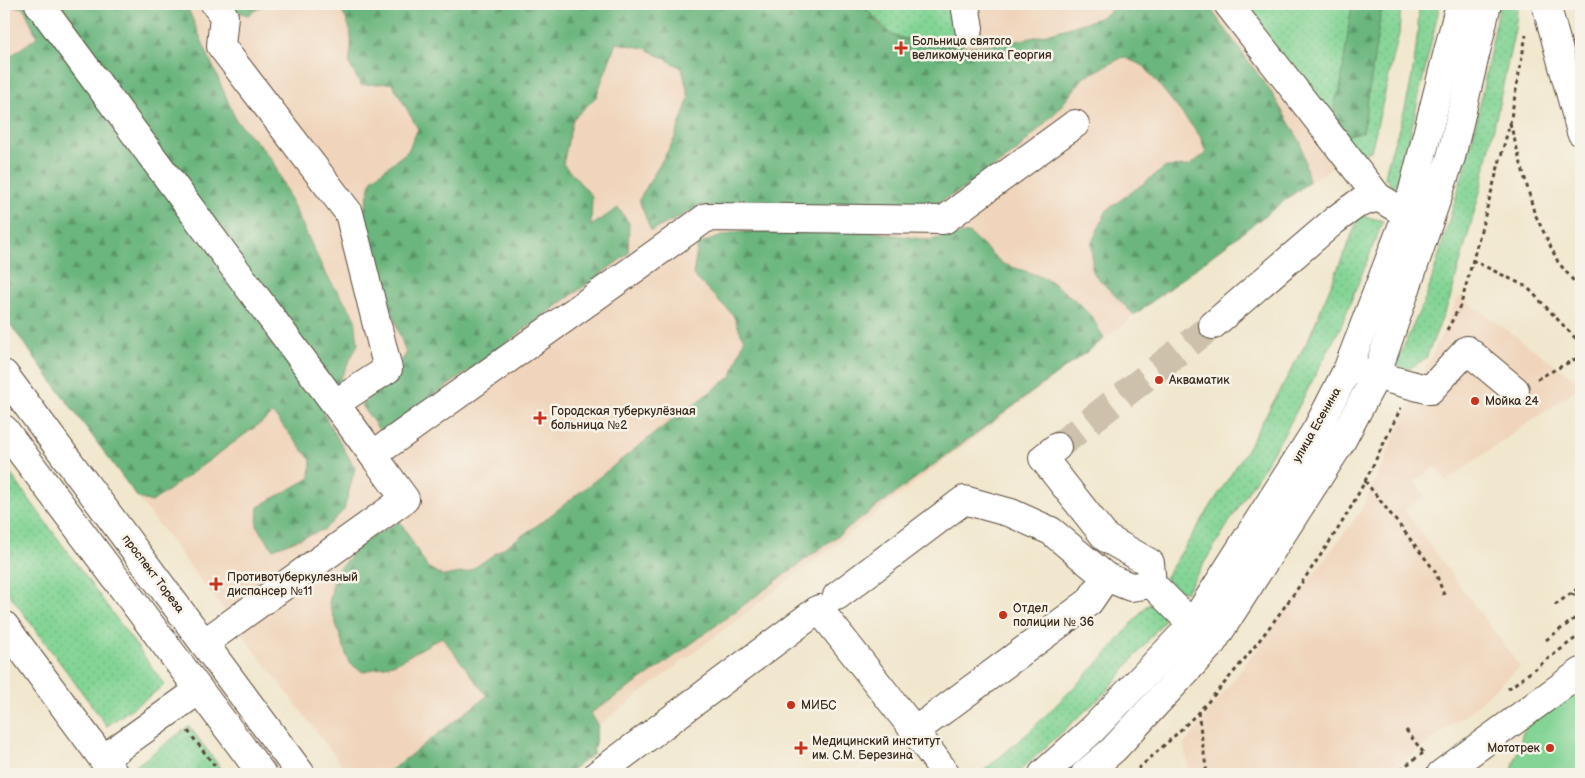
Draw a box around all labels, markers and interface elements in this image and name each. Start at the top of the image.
place label: Больница святого великомученика Георгия [912,34,1052,63]
marker: Больница святого великомученика Георгия [894,41,908,55]
place label: Акваматик [1168,373,1230,388]
marker: Акваматик [1153,374,1165,386]
street label: улица Есенина [1289,385,1345,465]
place label: Мойка 24 [1485,394,1540,409]
marker: Мойка 24 [1469,395,1481,407]
place label: Городская туберкулёзная больница №2 [551,404,696,433]
marker: Городская туберкулёзная больница №2 [533,411,547,425]
street label: проспект Тореза [119,532,187,616]
place label: Противотуберкулезный диспансер №11 [227,570,358,599]
marker: Противотуберкулезный диспансер №11 [209,577,223,591]
place label: Отдел полиции № 36 [1013,601,1094,630]
marker: Отдел полиции № 36 [997,609,1009,621]
place label: МИБС [801,698,836,713]
marker: МИБС [785,699,797,711]
place label: Медицинский институт им. С.М. Березина [812,734,941,763]
marker: Медицинский институт им. С.М. Березина [794,741,808,755]
place label: Мототрек [1487,741,1541,756]
marker: Мототрек [1544,742,1556,754]

